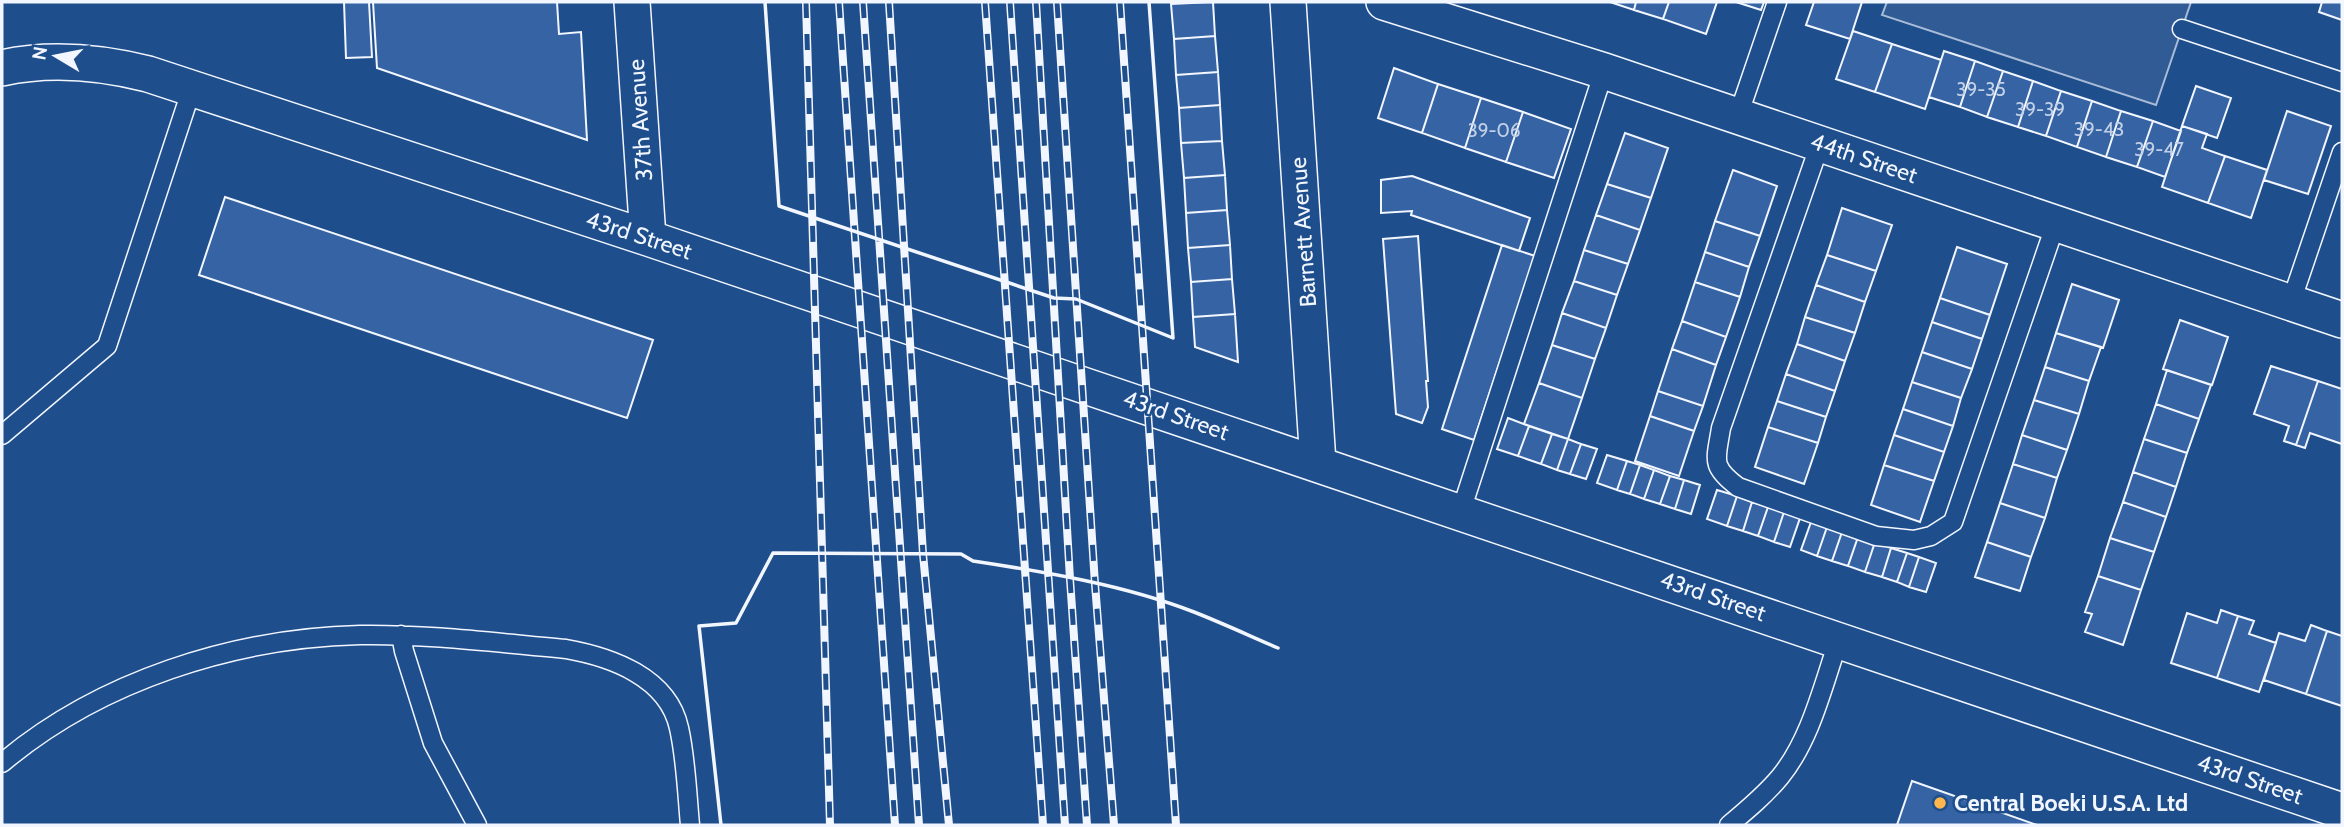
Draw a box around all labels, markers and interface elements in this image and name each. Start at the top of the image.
north arrow [21,21,91,91]
text: N [27,45,52,62]
street label: 37th Avenue [622,58,658,182]
house number: 39-35 [1956,78,2006,101]
house number: 39-39 [2015,98,2065,121]
house number: 39-43 [2074,118,2124,141]
house number: 39-06 [1467,119,1521,142]
street label: 44th Street [1807,127,1921,189]
house number: 39-47 [2134,138,2184,161]
street label: Barnett Avenue [1284,156,1322,308]
street label: 43rd Street [582,205,696,265]
street label: 43rd Street [1120,384,1233,446]
street label: 43rd Street [1657,565,1770,627]
street label: 43rd Street [2194,748,2307,810]
place label: Central Boeki U.S.A. Ltd [1954,789,2188,817]
marker: Central Boeki U.S.A. Ltd [1932,795,1948,811]

